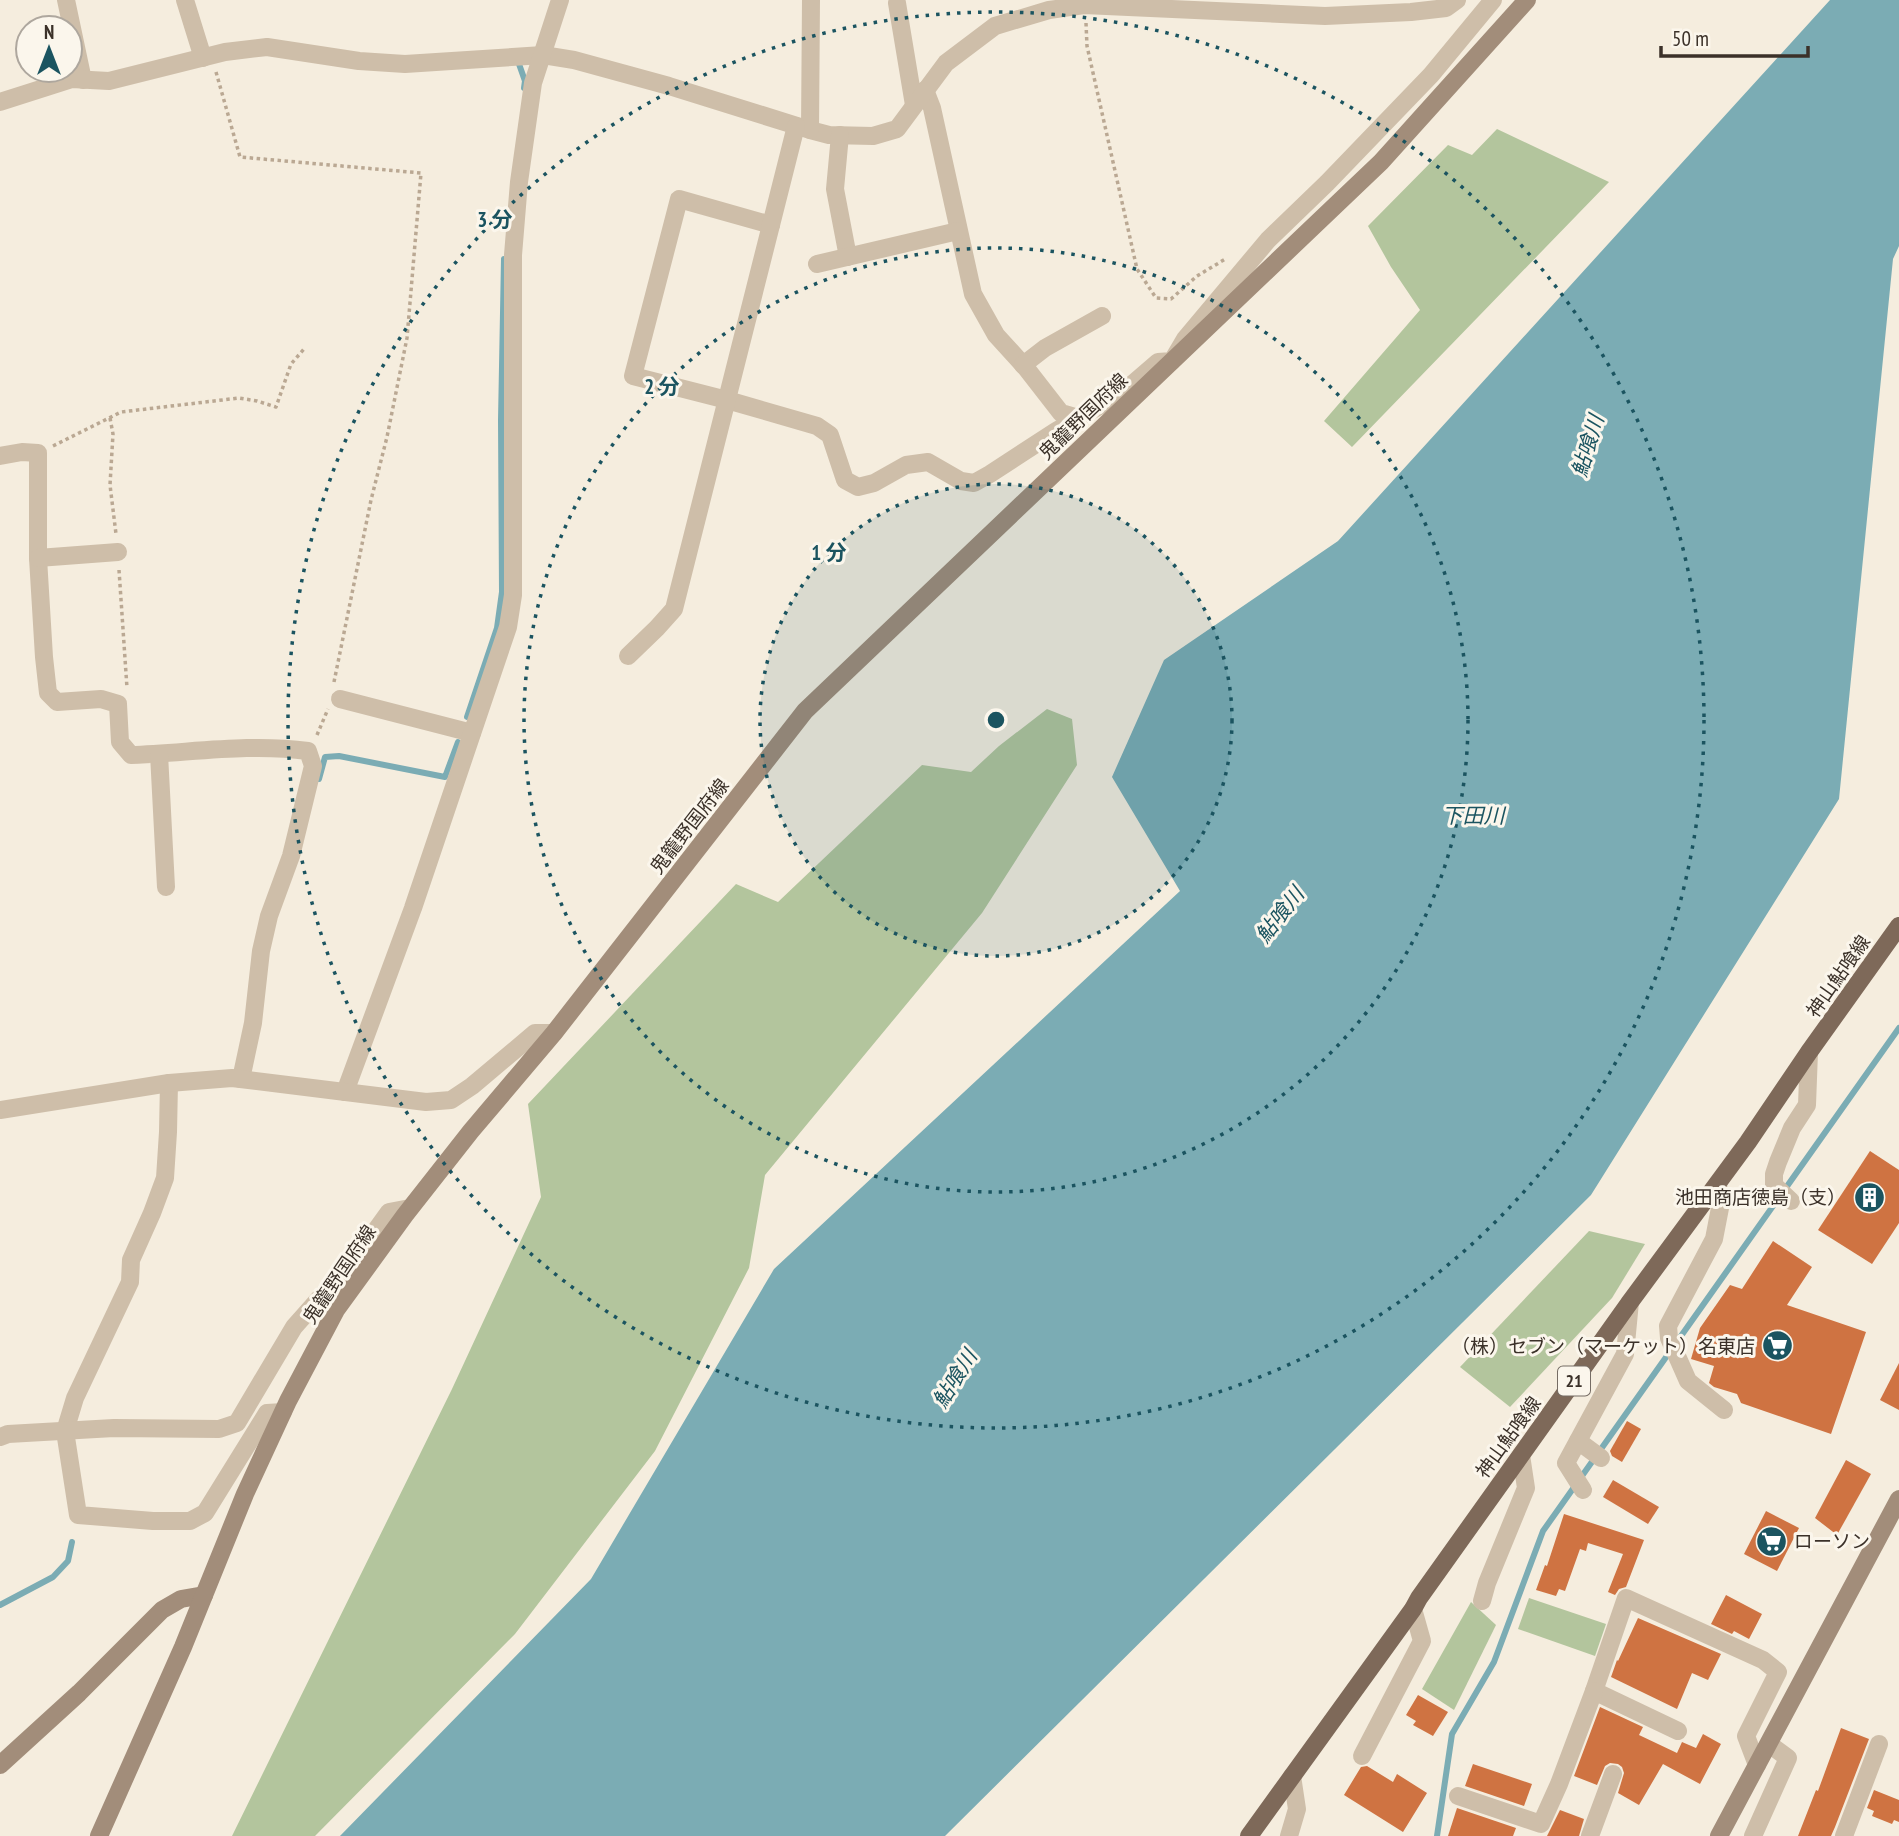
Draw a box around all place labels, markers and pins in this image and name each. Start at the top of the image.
centre of rings [984,708,1008,732]
building icon: 池田商店徳島（支） [1852,1180,1886,1214]
place label: 池田商店徳島（支） [1675,1185,1846,1209]
supermarket icon: （株）セブン（マーケット）名東店 [1761,1329,1795,1363]
place label: （株）セブン（マーケット）名東店 [1451,1334,1755,1358]
supermarket icon: ローソン [1754,1524,1788,1558]
place label: ローソン [1794,1529,1870,1553]

